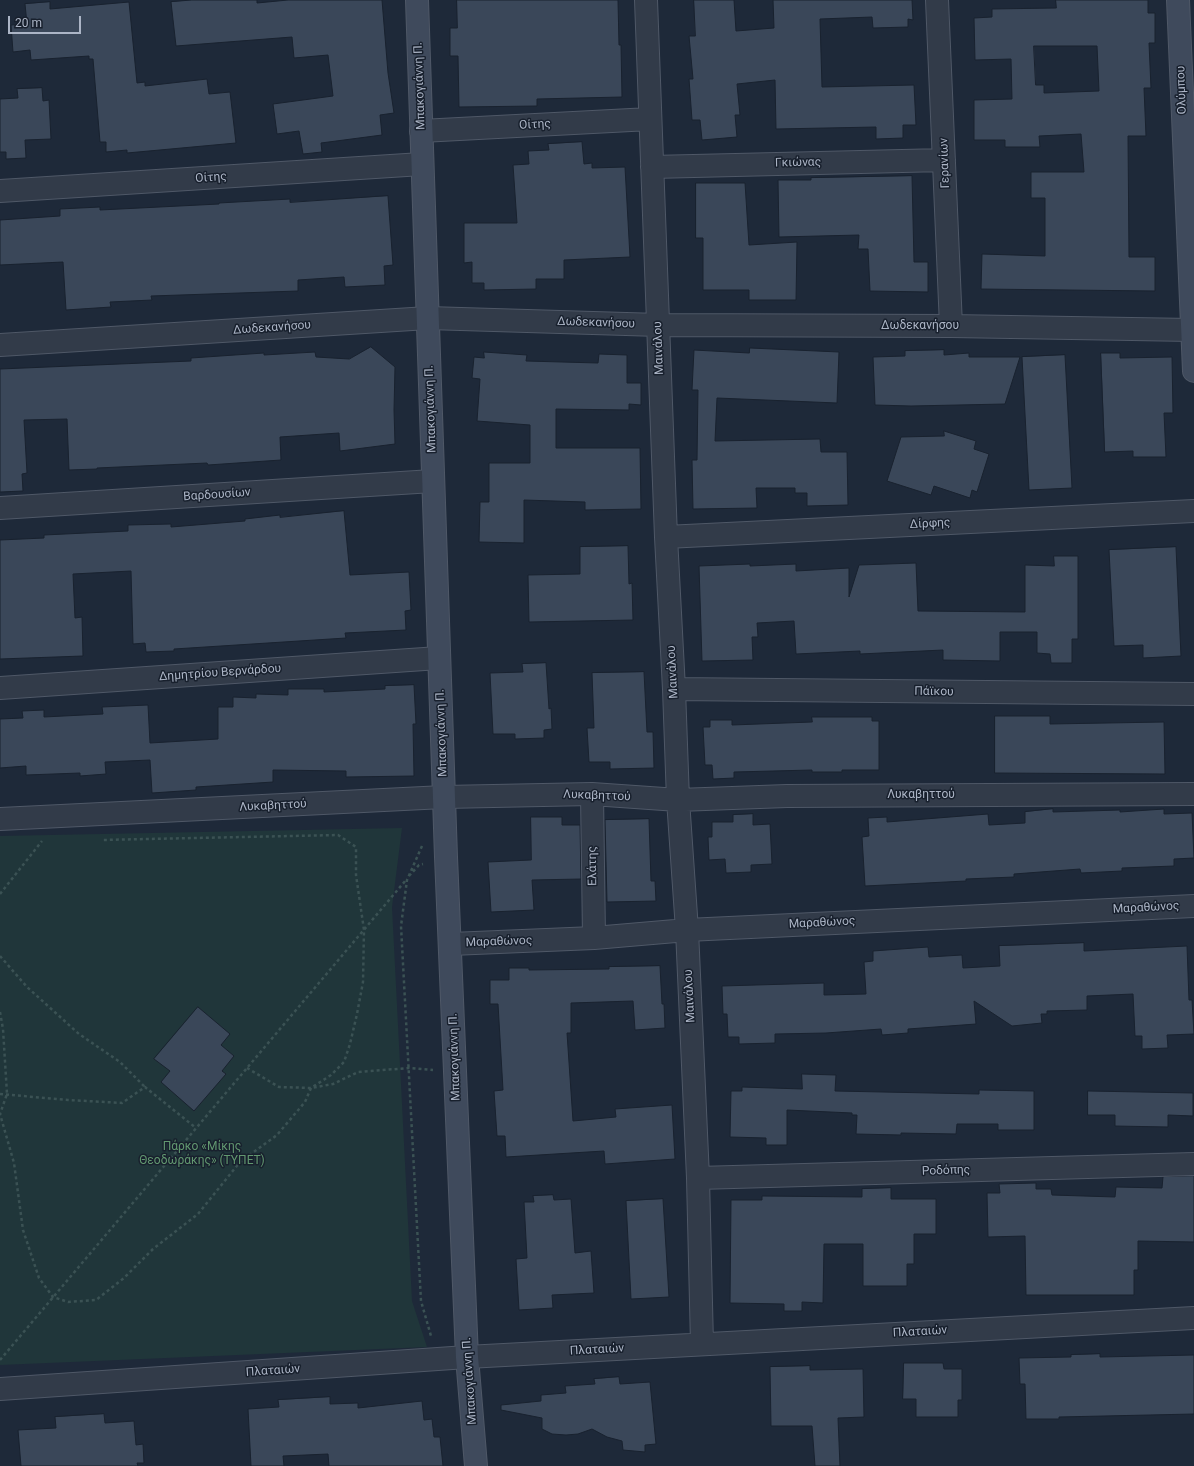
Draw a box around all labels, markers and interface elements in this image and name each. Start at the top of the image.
scale bar [10,8,83,34]
text: 20 m [15,16,42,30]
street label: Μπακογιάννη Π. [411,42,429,130]
street label: Ολύμπου [1174,65,1190,115]
street label: Οίτης [519,117,551,133]
street label: Γερανίων [937,137,953,189]
street label: Γκιώνας [775,155,821,171]
street label: Οίτης [195,170,227,186]
street label: Δωδεκανήσου [557,314,635,332]
street label: Δωδεκανήσου [233,318,311,338]
street label: Δωδεκανήσου [881,319,959,333]
street label: Μαινάλου [651,321,667,375]
street label: Μπακογιάννη Π. [422,365,440,453]
street label: Βαρδουσίων [183,485,251,505]
street label: Δίρφης [909,516,951,532]
street label: Μαινάλου [664,645,682,699]
street label: Δημητρίου Βερνάρδου [158,662,282,684]
street label: Πάϊκου [914,684,954,700]
street label: Μπακογιάννη Π. [433,689,451,777]
street label: Λυκαβηττού [563,788,631,804]
street label: Λυκαβηττού [887,788,955,802]
street label: Λυκαβηττού [239,797,307,815]
street label: Ελάτης [585,846,601,886]
street label: Μαραθώνος [1112,899,1180,917]
street label: Μαραθώνος [788,914,856,932]
street label: Μαραθώνος [465,934,533,950]
street label: Μαινάλου [681,969,699,1023]
street label: Μπακογιάννη Π. [446,1013,464,1101]
park label: Πάρκο «Μίκης Θεοδωράκης» (ΤΥΠΕΤ) [139,1140,265,1168]
street label: Ροδόπης [922,1163,970,1179]
street label: Πλαταιών [892,1323,948,1341]
street label: Μπακογιάννη Π. [460,1337,480,1425]
street label: Πλαταιών [569,1341,625,1359]
street label: Πλαταιών [245,1362,301,1380]

